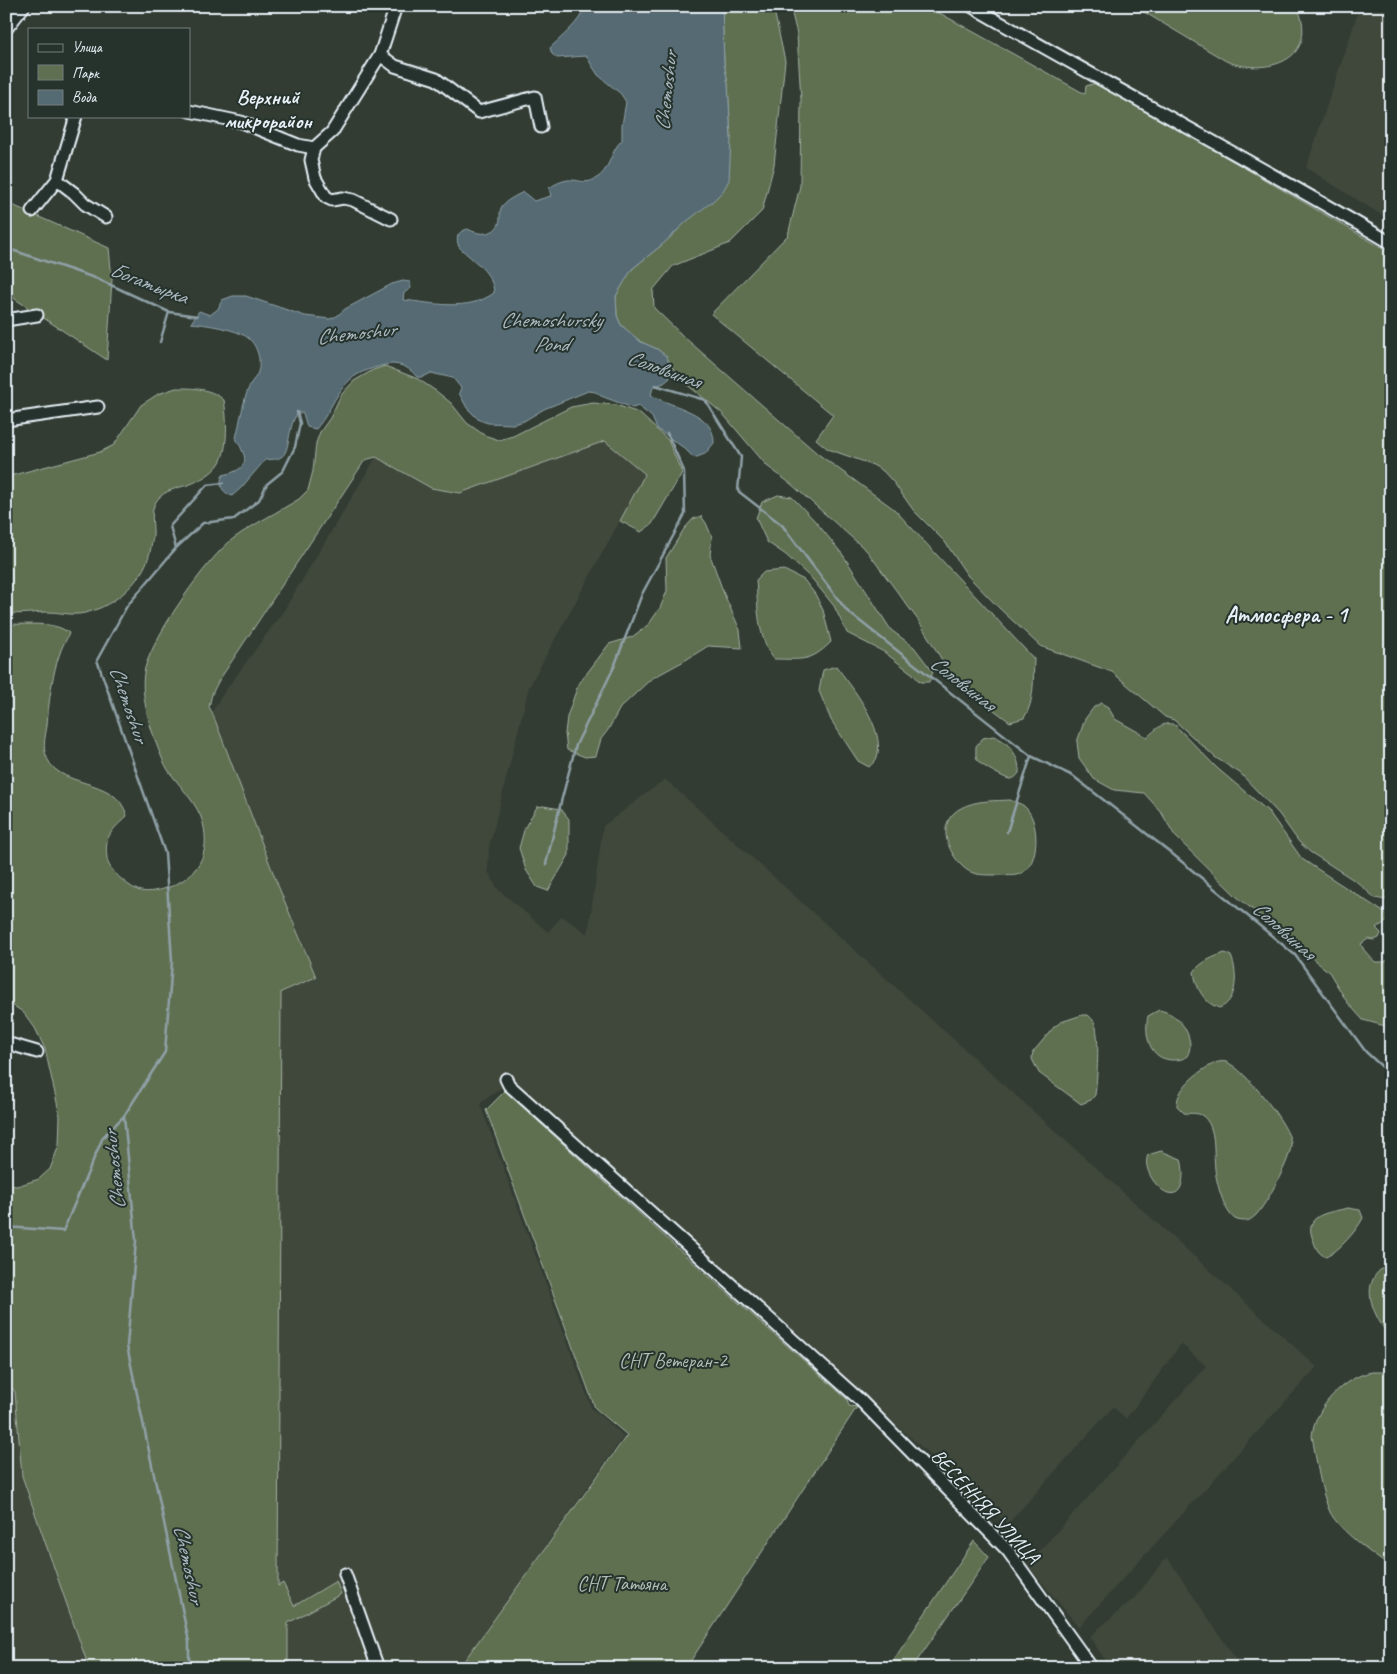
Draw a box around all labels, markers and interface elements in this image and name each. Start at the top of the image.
legend [28,28,190,118]
text: Улица [72,38,103,57]
water label: Chemoshur [649,47,683,132]
text: Парк [72,64,100,83]
district label: Верхний микрорайон [224,84,313,134]
text: Вода [72,88,97,107]
water label: Богатырка [106,256,193,310]
water label: Chemoshursky Pond [501,307,605,357]
water label: Chemoshur [315,316,400,350]
water label: Соловьиная [624,344,707,395]
district label: Атмосфера - 1 [1225,601,1349,629]
water label: Соловьиная [925,649,1004,719]
water label: Chemoshur [104,662,155,749]
water label: Соловьиная [1247,895,1323,967]
water label: Chemoshur [97,1126,131,1211]
park label: СНТ Ветеран-2 [619,1348,729,1373]
street label: ВЕСЕННЯЯ УЛИЦА [926,1444,1046,1570]
water label: Chemoshur [168,1523,211,1609]
park label: СНТ Татьяна [577,1571,668,1596]

